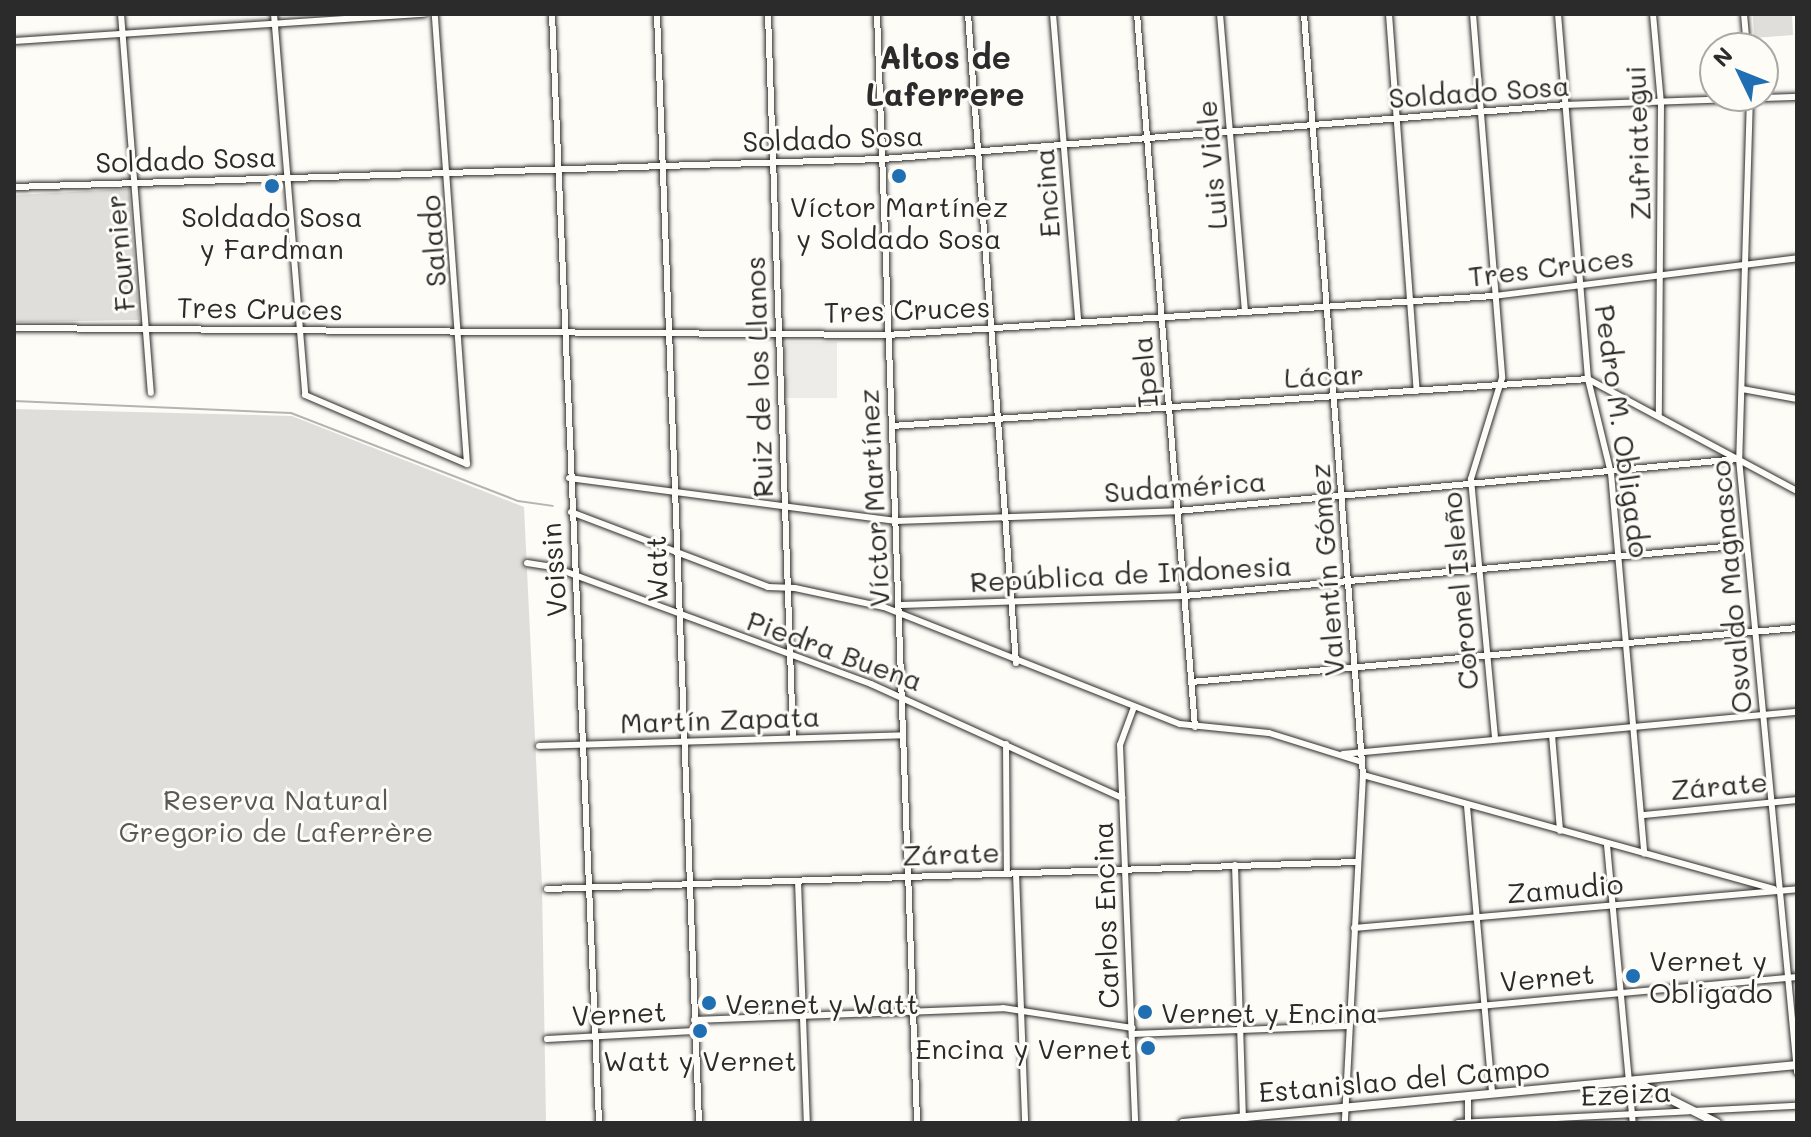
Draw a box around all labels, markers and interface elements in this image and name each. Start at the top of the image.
north arrow [1699,32,1779,112]
district label: Altos de Laferrere [865,38,1025,113]
text: N [1706,41,1739,73]
street label: Zufriategui [1618,65,1656,221]
street label: Soldado Sosa [1387,68,1571,114]
street label: Luis Viale [1189,99,1233,231]
street label: Soldado Sosa [742,118,924,158]
street label: Soldado Sosa [95,139,277,179]
street label: Encina [1026,147,1066,239]
marker: Víctor Martínez y Soldado Sosa [890,167,908,185]
marker: Soldado Sosa y Fardman [263,177,281,195]
place label: Víctor Martínez y Soldado Sosa [790,189,1008,255]
street label: Fournier [97,193,141,313]
street label: Salado [412,194,452,288]
place label: Soldado Sosa y Fardman [181,199,363,265]
street label: Tres Cruces [1466,239,1636,293]
street label: Ruiz de los Llanos [737,256,779,498]
street label: Tres Cruces [823,289,991,329]
street label: Tres Cruces [177,290,343,326]
street label: Pedro M. Obligado [1589,302,1657,560]
street label: Ipela [1124,335,1164,409]
street label: Lácar [1283,356,1365,394]
street label: Víctor Martínez [851,388,895,608]
street label: Osvaldo Magnasco [1702,459,1758,715]
street label: Valentín Gómez [1302,462,1350,678]
street label: Sudamérica [1103,464,1267,508]
street label: Coronel Isleño [1434,491,1484,691]
street label: Voissin [533,522,573,618]
street label: Watt [638,535,674,603]
street label: República de Indonesia [969,548,1293,598]
street label: Piedra Buena [743,603,927,697]
street label: Martín Zapata [619,699,821,739]
street label: Zárate [1669,764,1769,806]
park label: Reserva Natural Gregorio de Laferrère [119,782,433,848]
street label: Carlos Encina [1085,821,1125,1009]
street label: Zárate [902,835,1000,871]
street label: Zamudio [1505,866,1625,910]
place label: Vernet y Obligado [1649,943,1773,1009]
street label: Vernet [1498,956,1596,998]
marker: Vernet y Obligado [1624,967,1642,985]
place label: Vernet y Watt [725,986,919,1020]
street label: Vernet [571,994,667,1032]
marker: Vernet y Watt [700,994,718,1012]
place label: Vernet y Encina [1161,995,1378,1029]
marker: Vernet y Encina [1136,1003,1154,1021]
marker: Watt y Vernet [691,1022,709,1040]
place label: Encina y Vernet [915,1031,1132,1065]
marker: Encina y Vernet [1139,1039,1157,1057]
place label: Watt y Vernet [603,1043,797,1077]
street label: Estanislao del Campo [1257,1050,1551,1108]
street label: Ezeiza [1580,1074,1672,1112]

